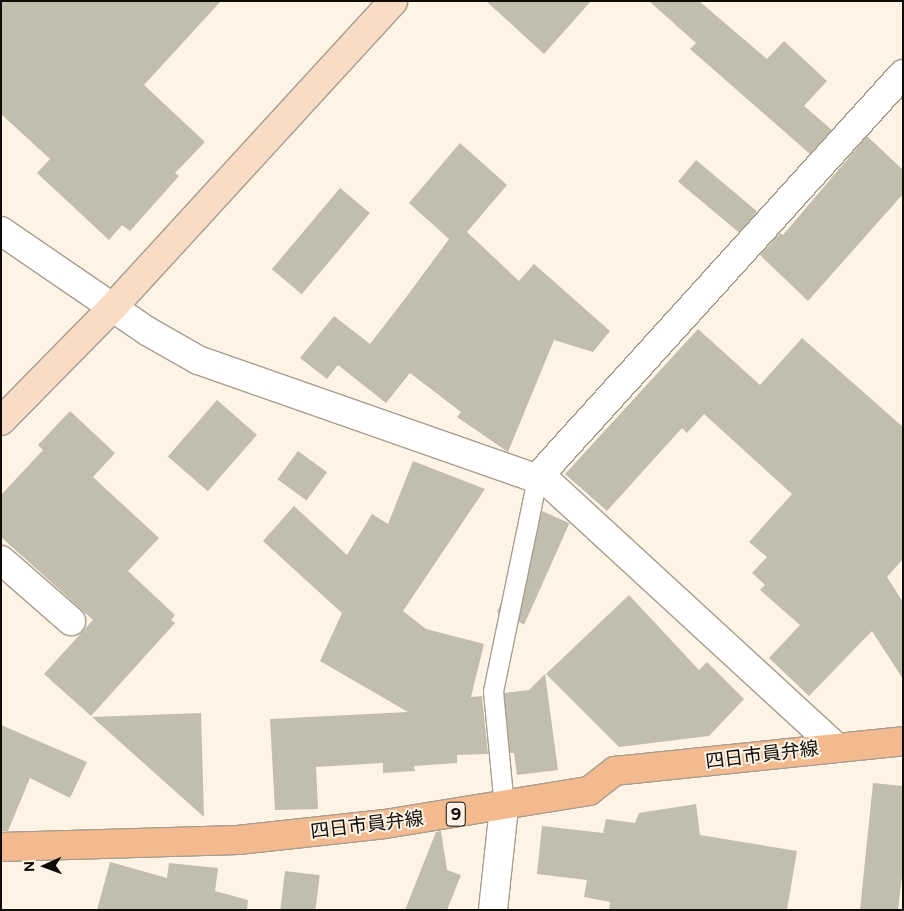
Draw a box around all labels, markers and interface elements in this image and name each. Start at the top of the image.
street label: 四日市員弁線 [704,737,820,773]
road number: 9 [445,799,467,830]
street label: 四日市員弁線 [309,807,425,843]
north arrow [20,841,70,891]
text: N [21,861,38,872]

